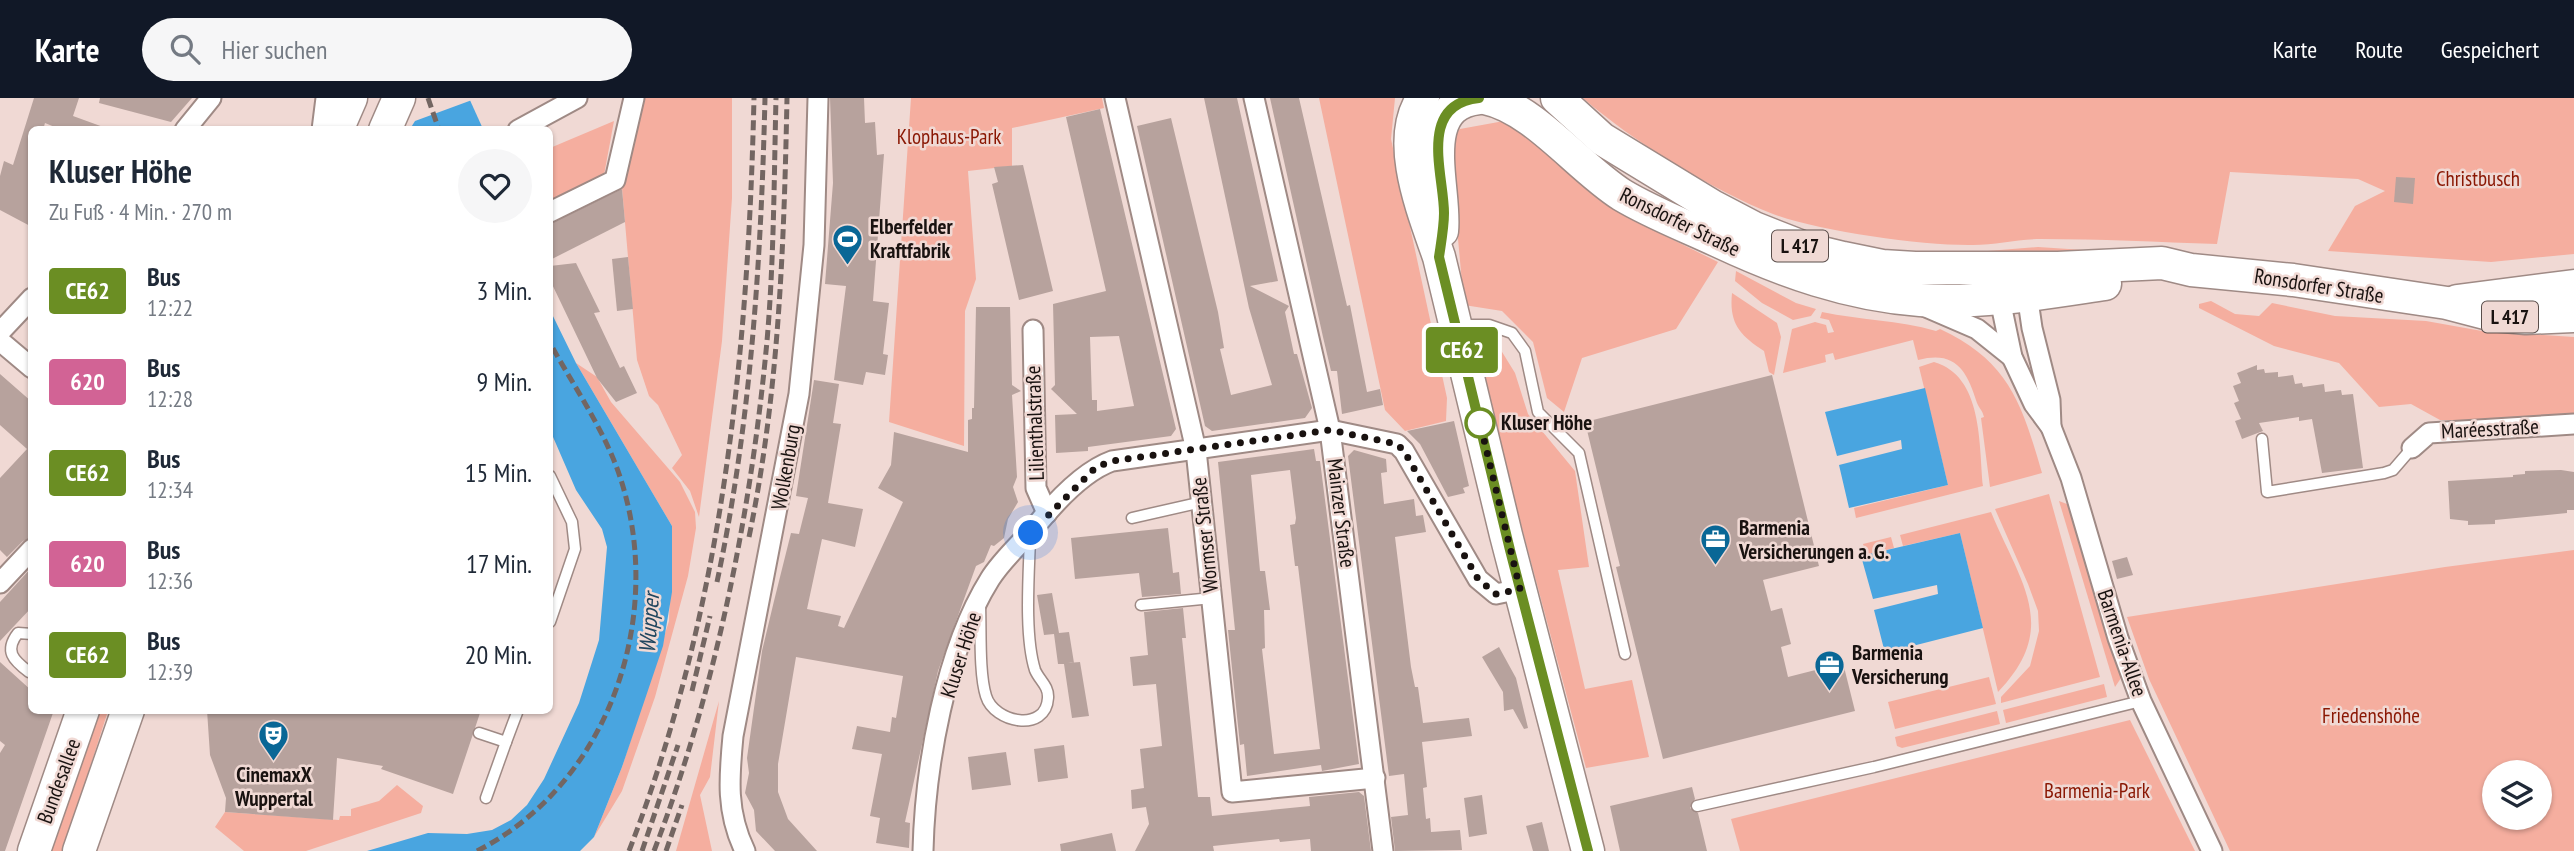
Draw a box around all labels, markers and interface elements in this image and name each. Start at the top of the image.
search box [142,18,632,81]
text: Karte [35,28,100,71]
icon: search [166,30,204,68]
text: Hier suchen [222,33,327,66]
text: Karte [2273,34,2317,65]
text: Route [2355,34,2403,65]
text: Gespeichert [2441,34,2539,65]
park label: Klophaus-Park [897,123,1001,150]
text: Kluser Höhe [49,149,192,192]
button: heart [458,149,532,223]
park label: Christbusch [2436,165,2520,192]
street label: Ronsdorfer Straße [1616,181,1745,262]
text: Zu Fuß · 4 Min. · 270 m [49,197,232,226]
place label: Elberfelder Kraftfabrik [870,213,954,264]
sports icon: Elberfelder Kraftfabrik [830,222,864,266]
road number: L 417 [1772,230,1828,262]
text: Bus [147,260,180,293]
street label: Ronsdorfer Straße [2253,262,2386,309]
text: 3 Min. [477,274,532,307]
text: CE62 [65,275,110,306]
text: 12:22 [147,293,193,322]
road number: L 417 [2482,302,2538,332]
line badge: CE62 [1413,327,1511,373]
text: CE62 [1440,334,1484,365]
text: Bus [147,351,180,384]
text: 9 Min. [477,365,532,398]
street label: Lilienthalstraße [1019,365,1050,481]
text: 620 [70,366,105,397]
text: 12:28 [147,384,193,413]
marker: Kluser Höhe [1465,408,1495,438]
place label: Kluser Höhe [1501,409,1592,436]
street label: Maréesstraße [2440,412,2539,445]
street label: Wolkenburg [765,422,806,512]
text: Bus [147,442,180,475]
text: 15 Min. [465,456,532,489]
text: CE62 [65,457,110,488]
street label: Mainzer Straße [1321,457,1362,569]
text: 12:34 [147,475,193,504]
street label: Wormser Straße [1185,476,1224,594]
place label: Barmenia Versicherungen a. G. [1738,514,1889,565]
your location [1013,515,1048,550]
office icon: Barmenia Versicherungen a. G. [1699,523,1733,567]
text: Bus [147,533,180,566]
text: 17 Min. [466,547,532,580]
text: 620 [70,548,105,579]
text: 12:36 [147,566,193,595]
street label: Barmenia-Allee [2092,586,2153,700]
water label: Wupper [632,588,665,654]
street label: Kluser Höhe [934,609,987,701]
text: Bus [147,624,180,657]
text: 20 Min. [465,638,532,671]
text: CE62 [65,639,110,670]
place label: Barmenia Versicherung [1851,639,1948,690]
office icon: Barmenia Versicherung [1812,648,1846,692]
text: 12:39 [147,657,193,686]
park label: Friedenshöhe [2322,702,2420,729]
theatre icon: CinemaxX Wuppertal [257,718,291,762]
street label: Bundesallee [31,735,86,827]
map controls [2482,760,2552,830]
button: layers [2482,760,2552,830]
place label: CinemaxX Wuppertal [234,761,314,812]
park label: Barmenia-Park [2044,777,2150,804]

